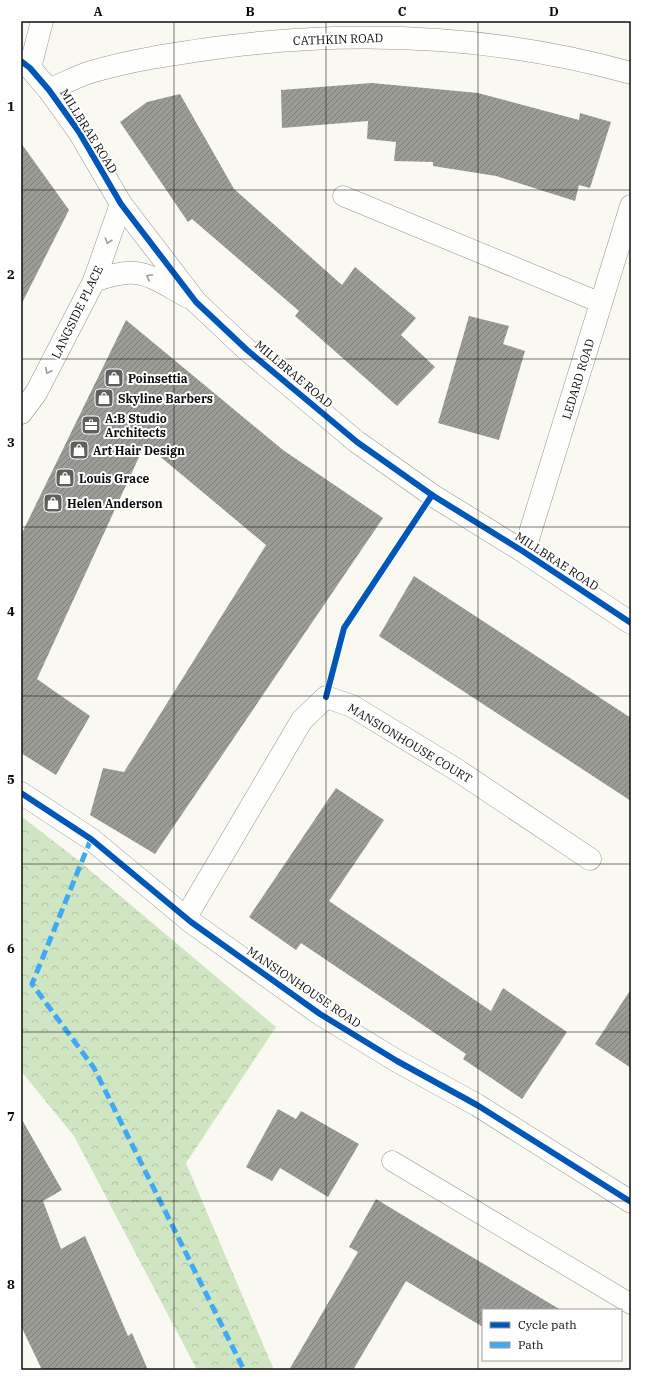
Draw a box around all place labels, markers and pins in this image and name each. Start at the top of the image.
shop icon: Poinsettia [103,367,125,389]
place label: Poinsettia [128,371,188,386]
shop icon: Skyline Barbers [93,387,115,409]
place label: Skyline Barbers [118,391,213,406]
place label: A:B Studio Architects [105,411,167,440]
office icon: A:B Studio Architects [80,414,102,436]
shop icon: Art Hair Design [68,439,90,461]
place label: Art Hair Design [93,443,185,458]
shop icon: Louis Grace [54,467,76,489]
place label: Louis Grace [79,471,150,486]
shop icon: Helen Anderson [42,492,64,514]
place label: Helen Anderson [67,496,163,511]

